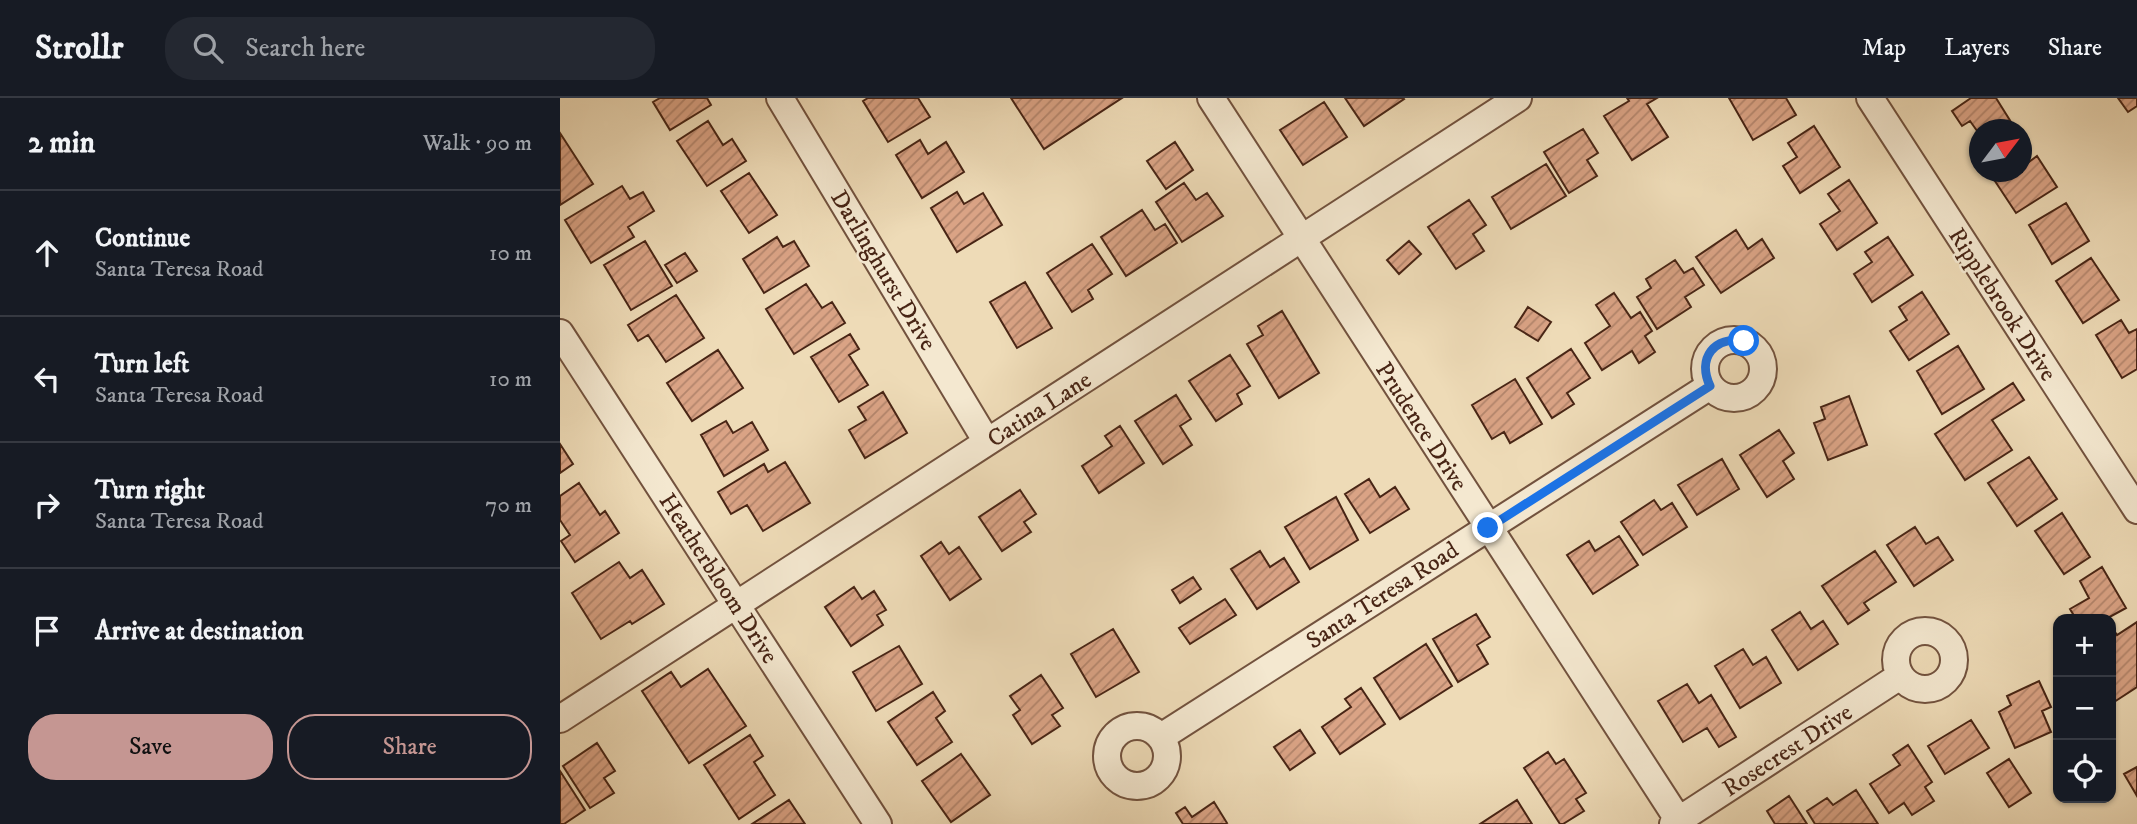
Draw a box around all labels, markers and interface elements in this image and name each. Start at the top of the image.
search box [165,17,655,80]
text: Strollr [35,28,123,69]
icon: search [189,29,227,67]
text: Search here [245,32,365,65]
text: Map [1862,33,1906,63]
text: Layers [1944,33,2010,63]
text: Share [2048,33,2102,63]
north arrow [1969,119,2032,182]
text: 2 min [28,125,95,162]
text: Walk · 90 m [423,129,532,158]
street label: Darlinghurst Drive [823,185,943,356]
text: Continue [95,222,190,255]
street label: Ripplebrook Drive [1941,222,2063,387]
icon: ahead [28,234,66,272]
text: 10 m [489,239,532,268]
text: Santa Teresa Road [95,255,264,284]
route start [1728,325,1759,356]
text: Turn left [95,348,189,381]
street label: Prudence Drive [1368,356,1474,497]
icon: left [28,360,66,398]
text: 10 m [489,365,532,394]
street label: Catina Lane [982,365,1097,454]
text: Santa Teresa Road [95,381,264,410]
text: Turn right [95,474,205,507]
icon: right [28,486,66,524]
street label: Heatherbloom Drive [652,488,784,669]
text: 70 m [485,491,532,520]
text: Santa Teresa Road [95,507,264,536]
route end [1472,512,1503,543]
street label: Santa Teresa Road [1301,535,1464,656]
icon: arrive [28,612,66,650]
map controls [2053,614,2116,803]
button: + [2053,614,2116,677]
text: Arrive at destination [95,615,304,648]
button: − [2053,677,2116,740]
street label: Rosecrest Drive [1717,698,1858,804]
button: Save [28,714,273,780]
button: Share [287,714,532,780]
button: locate [2053,740,2116,803]

